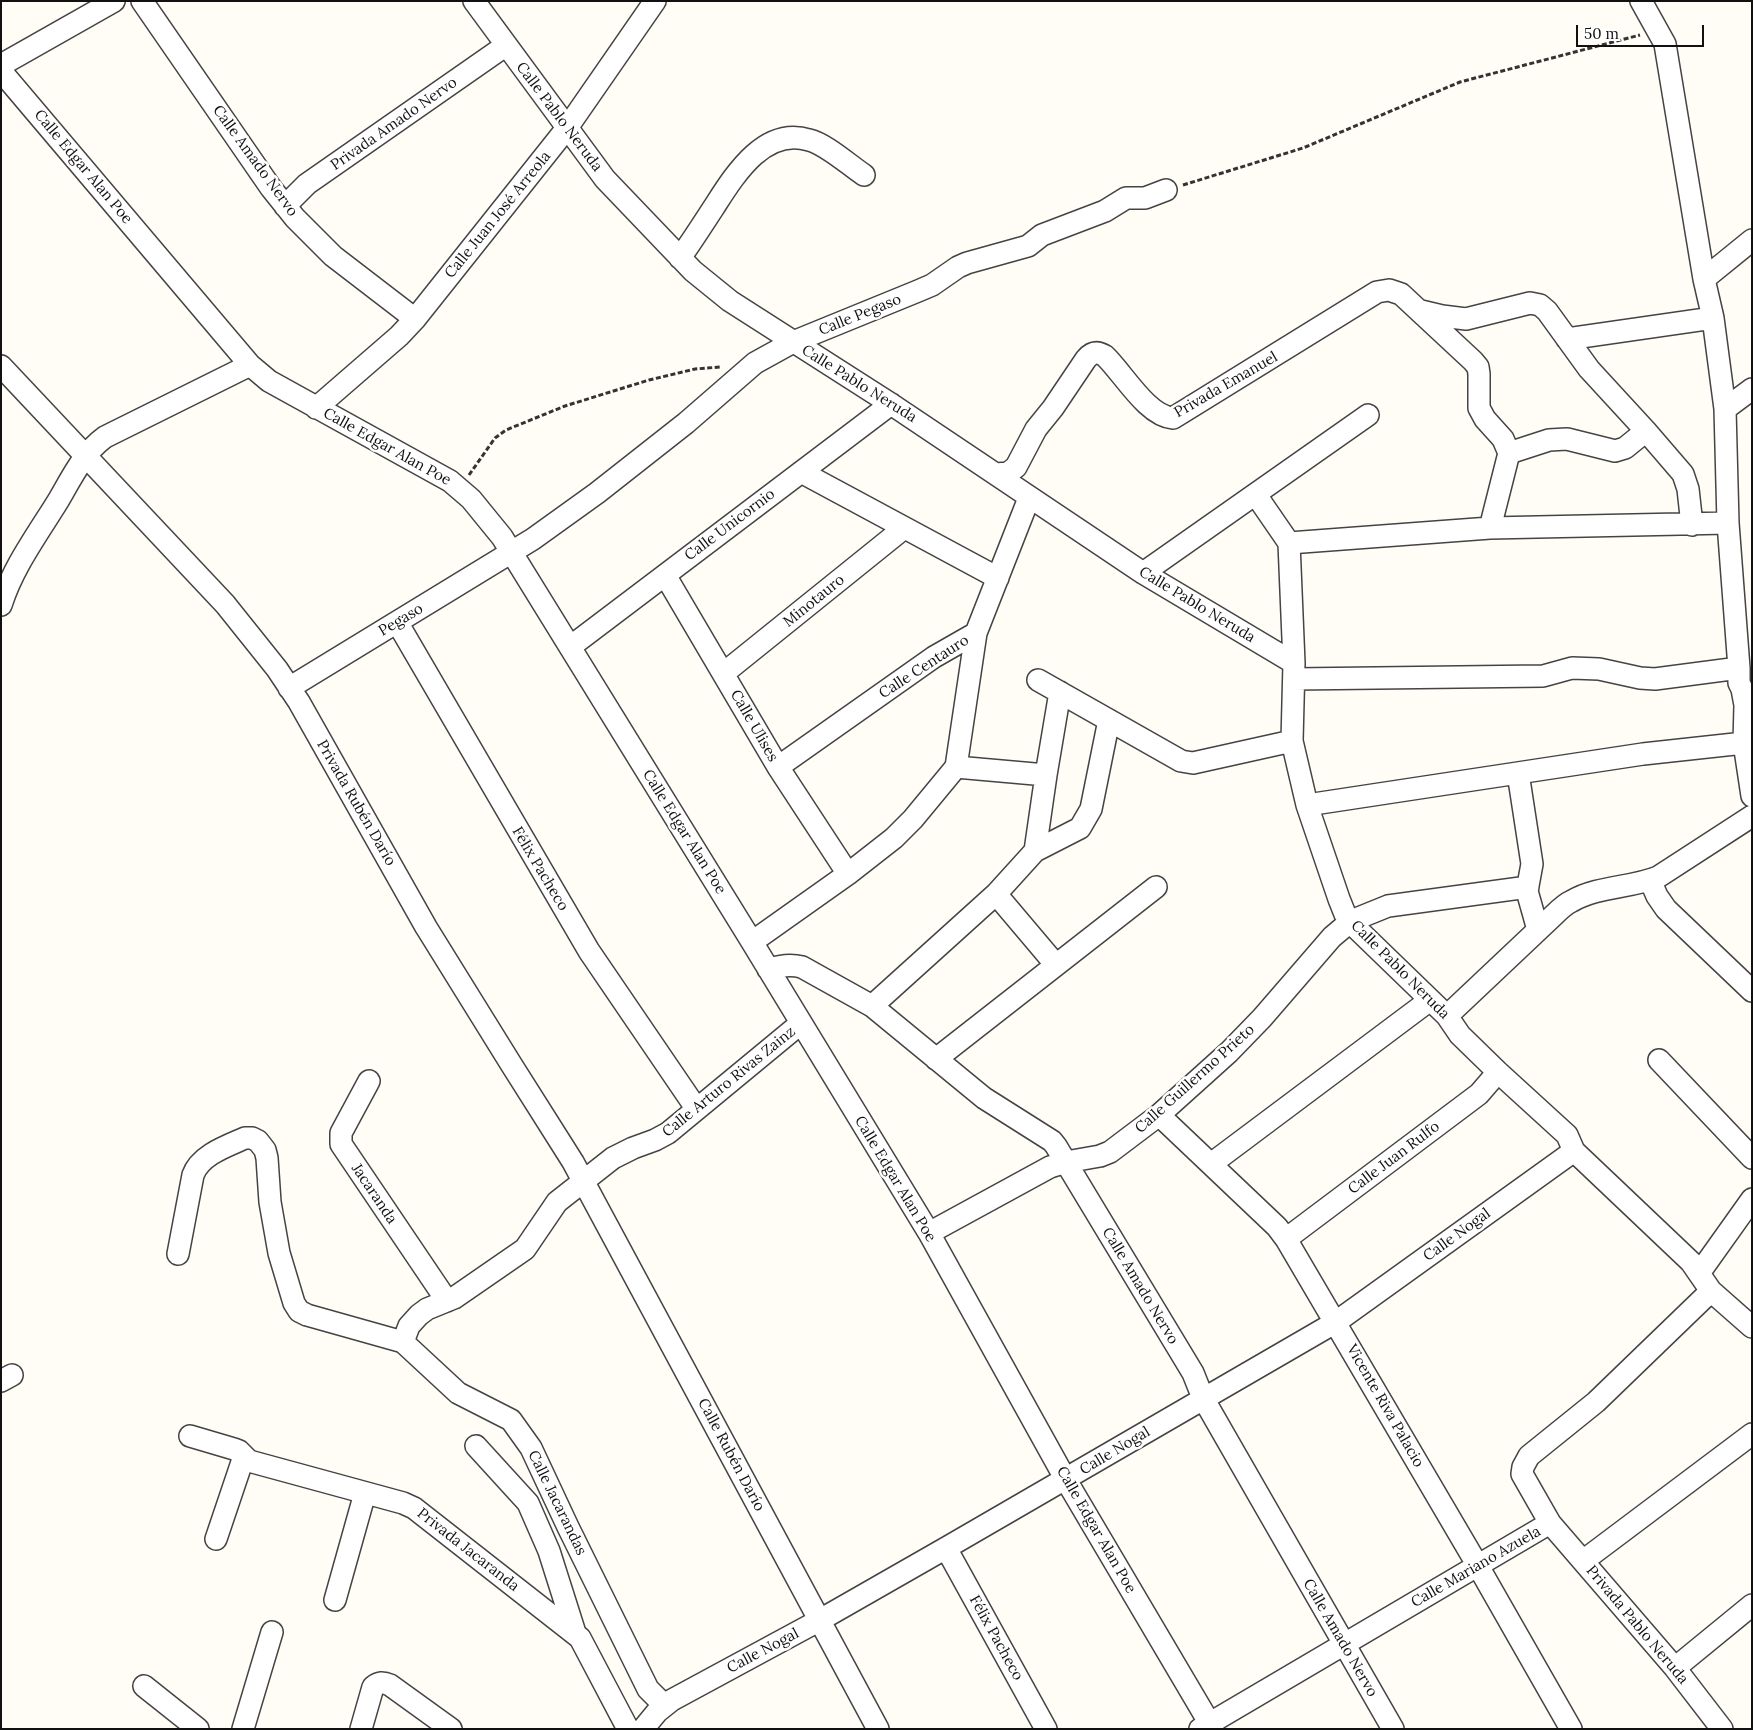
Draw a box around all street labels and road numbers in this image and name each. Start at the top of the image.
street label: Calle Pablo Neruda [512,59,606,175]
street label: Privada Amado Nervo [327,74,461,174]
street label: Calle Amado Nervo [209,102,301,220]
street label: Calle Edgar Alan Poe [30,106,136,228]
street label: Calle Juan José Arreola [441,148,555,282]
street label: Calle Pegaso [816,290,904,340]
street label: Calle Pablo Neruda [798,341,920,427]
street label: Privada Emanuel [1171,348,1281,422]
street label: Calle Edgar Alan Poe [320,404,454,490]
street label: Calle Unicornio [681,485,779,565]
street label: Calle Pablo Neruda [1136,563,1258,647]
street label: Minotauro [780,571,848,631]
street label: Pegaso [375,600,427,640]
street label: Calle Centauro [876,631,972,703]
street label: Calle Ulises [726,687,782,765]
street label: Privada Rubén Darío [313,737,399,869]
street label: Calle Edgar Alan Poe [638,766,730,898]
street label: Félix Pacheco [508,824,572,914]
street label: Calle Pablo Neruda [1347,917,1453,1023]
street label: Calle Guillermo Prieto [1132,1021,1258,1137]
street label: Calle Arturo Rivas Zainz [659,1023,799,1141]
street label: Calle Edgar Alan Poe [850,1113,940,1245]
street label: Calle Juan Rulfo [1345,1118,1443,1198]
street label: Jacaranda [347,1160,401,1228]
street label: Calle Nogal [1420,1205,1494,1265]
street label: Calle Amado Nervo [1098,1224,1182,1348]
street label: Vicente Riva Palacio [1342,1341,1428,1471]
street label: Calle Rubén Darío [694,1396,768,1514]
street label: Calle Nogal [1077,1423,1153,1479]
street label: Calle Jacarandas [524,1448,590,1558]
street label: Calle Edgar Alan Poe [1052,1463,1140,1597]
street label: Privada Jacaranda [413,1505,523,1595]
street label: Calle Mariano Azuela [1408,1523,1544,1611]
street label: Privada Pablo Neruda [1582,1562,1692,1688]
street label: Calle Amado Nervo [1299,1576,1381,1700]
street label: Félix Pacheco [965,1592,1027,1684]
street label: Calle Nogal [724,1625,802,1677]

